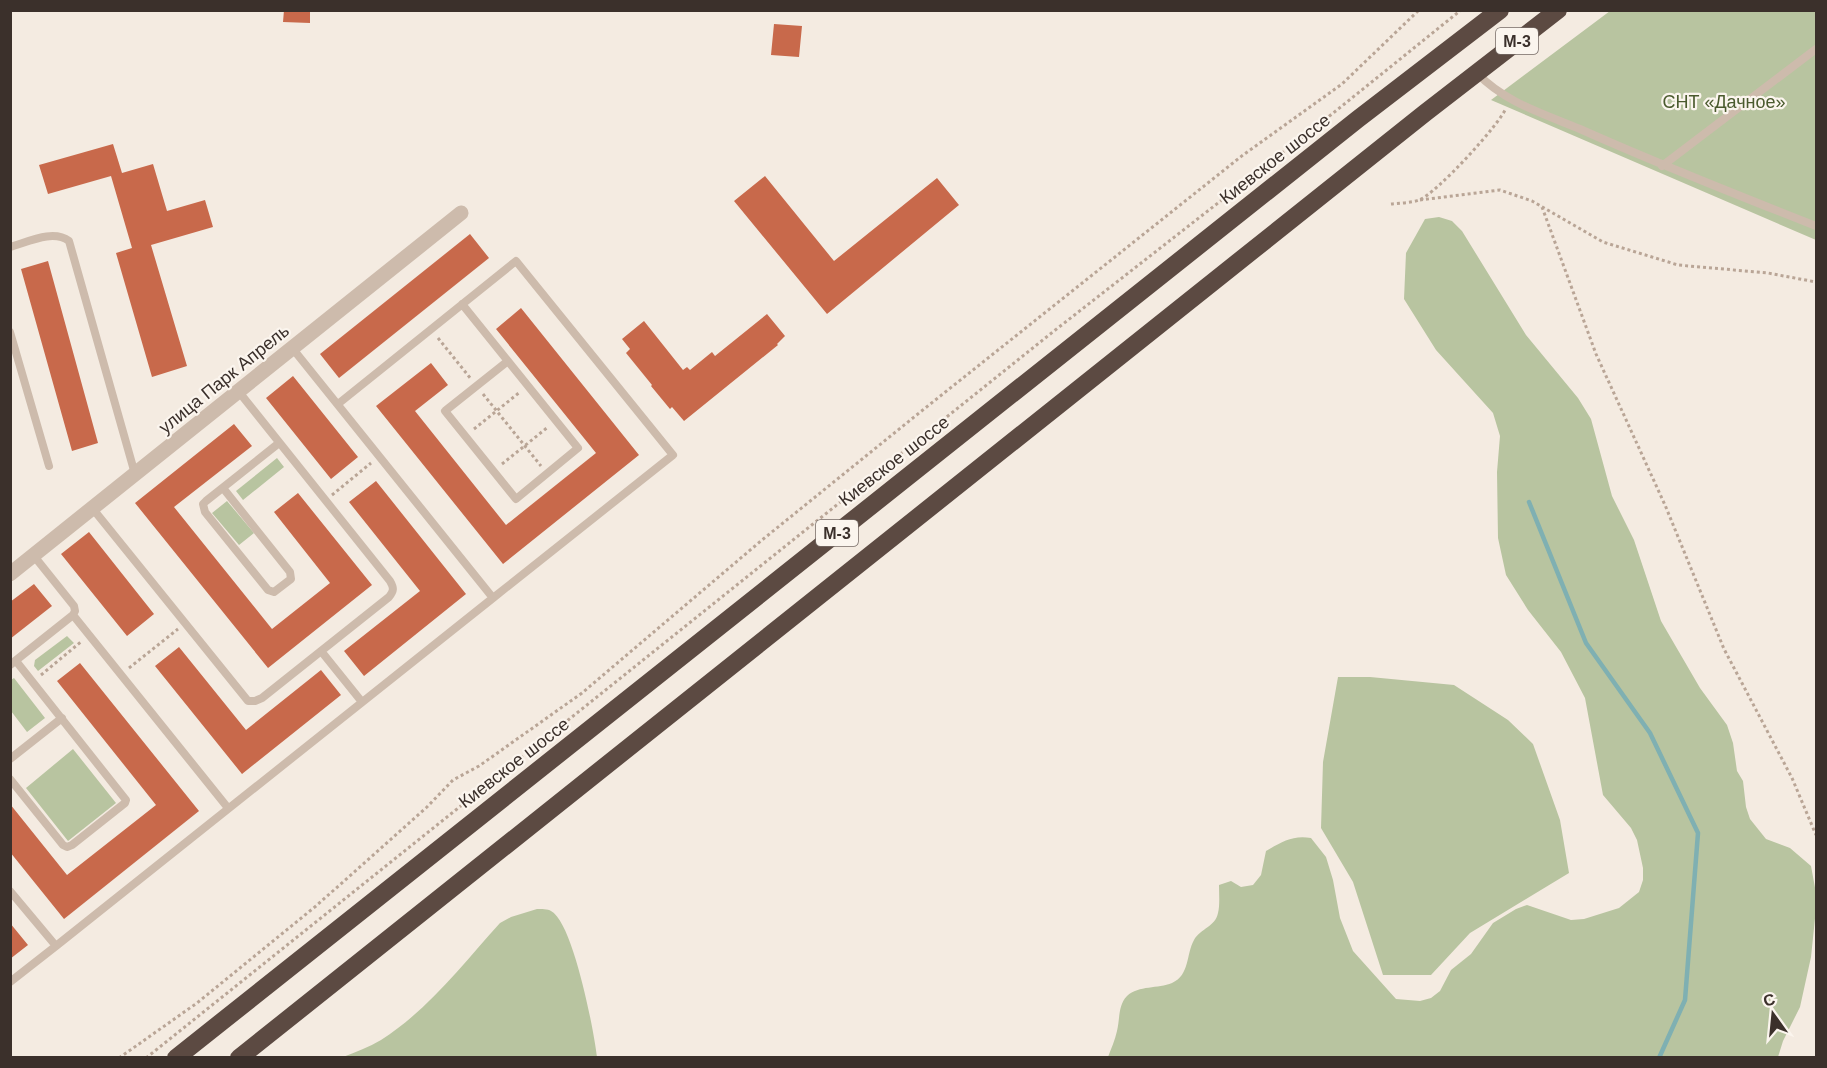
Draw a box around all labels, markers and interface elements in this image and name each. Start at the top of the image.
road number: М-3 [1496,28,1538,54]
park label: СНТ «Дачное» [1662,92,1786,112]
street label: Киевское шоссе [1216,110,1334,208]
street label: улица Парк Апрель [155,320,293,438]
street label: Киевское шоссе [835,412,953,510]
road number: М-3 [816,520,858,546]
street label: Киевское шоссе [455,714,573,812]
north arrow [1743,984,1803,1044]
text: С [1761,990,1777,1010]

